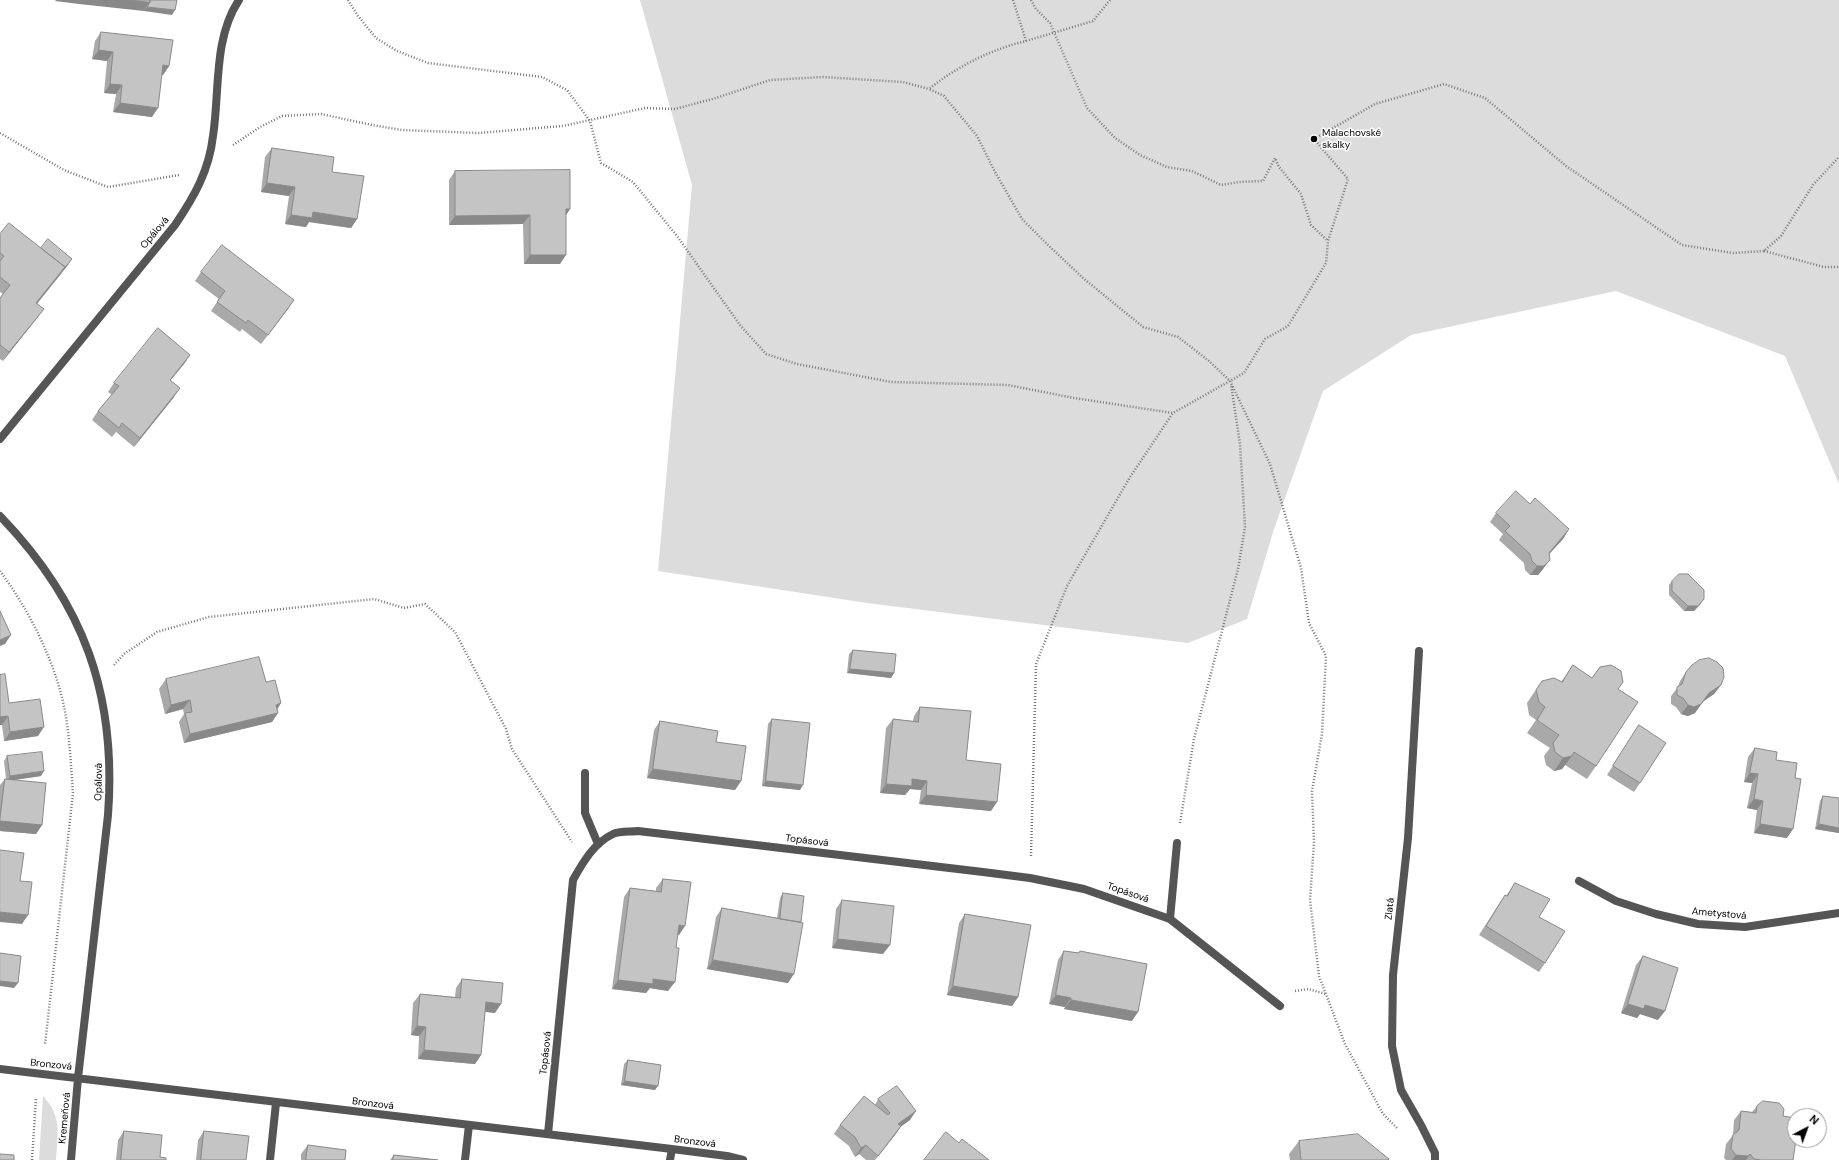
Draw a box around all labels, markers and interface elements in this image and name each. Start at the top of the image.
place label: Malachovské skalky [1322,127,1381,150]
marker: Malachovské skalky [1309,134,1319,144]
street label: Opálová [138,215,172,251]
street label: Opálová [93,763,105,801]
street label: Topásová [785,832,829,850]
street label: Topásová [1105,880,1151,906]
street label: Zlatá [1383,897,1397,921]
street label: Ametystová [1691,906,1747,922]
street label: Topásová [538,1031,554,1075]
street label: Bronzová [30,1057,72,1073]
street label: Kremeňová [57,1092,73,1144]
street label: Bronzová [351,1095,395,1113]
north arrow [1787,1108,1827,1148]
text: N [1807,1112,1822,1128]
street label: Bronzová [673,1133,717,1151]

